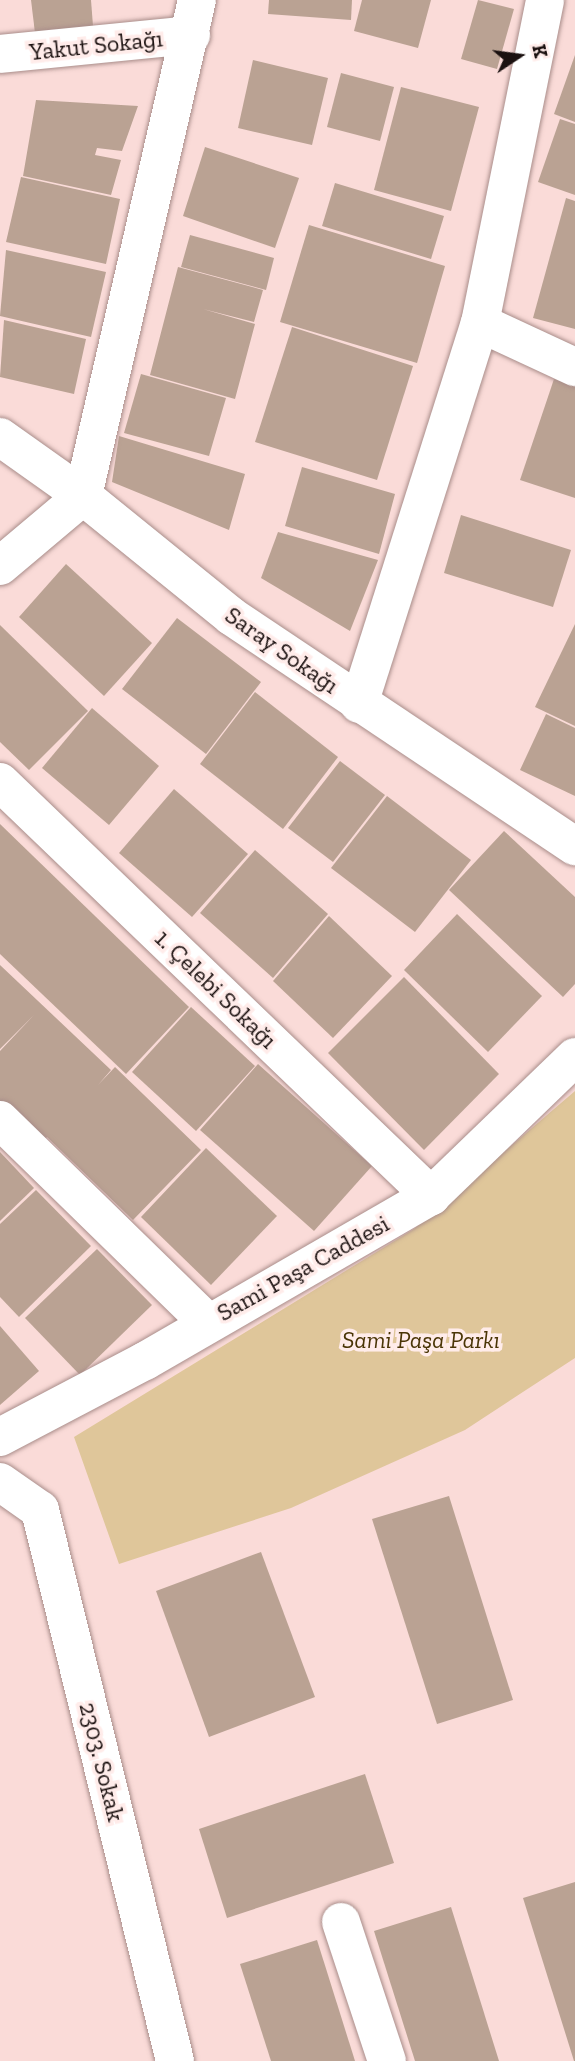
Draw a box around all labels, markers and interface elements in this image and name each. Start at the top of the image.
north arrow [484,21,554,91]
street label: Yakut Sokağı [28,24,164,66]
text: K [527,42,553,60]
street label: Saray Sokağı [220,600,344,700]
street label: 1. Çelebi Sokağı [149,924,283,1054]
street label: Sami Paşa Caddesi [212,1209,394,1327]
park label: Sami Paşa Parkı [342,1326,500,1354]
street label: 2303. Sokak [73,1699,131,1825]

